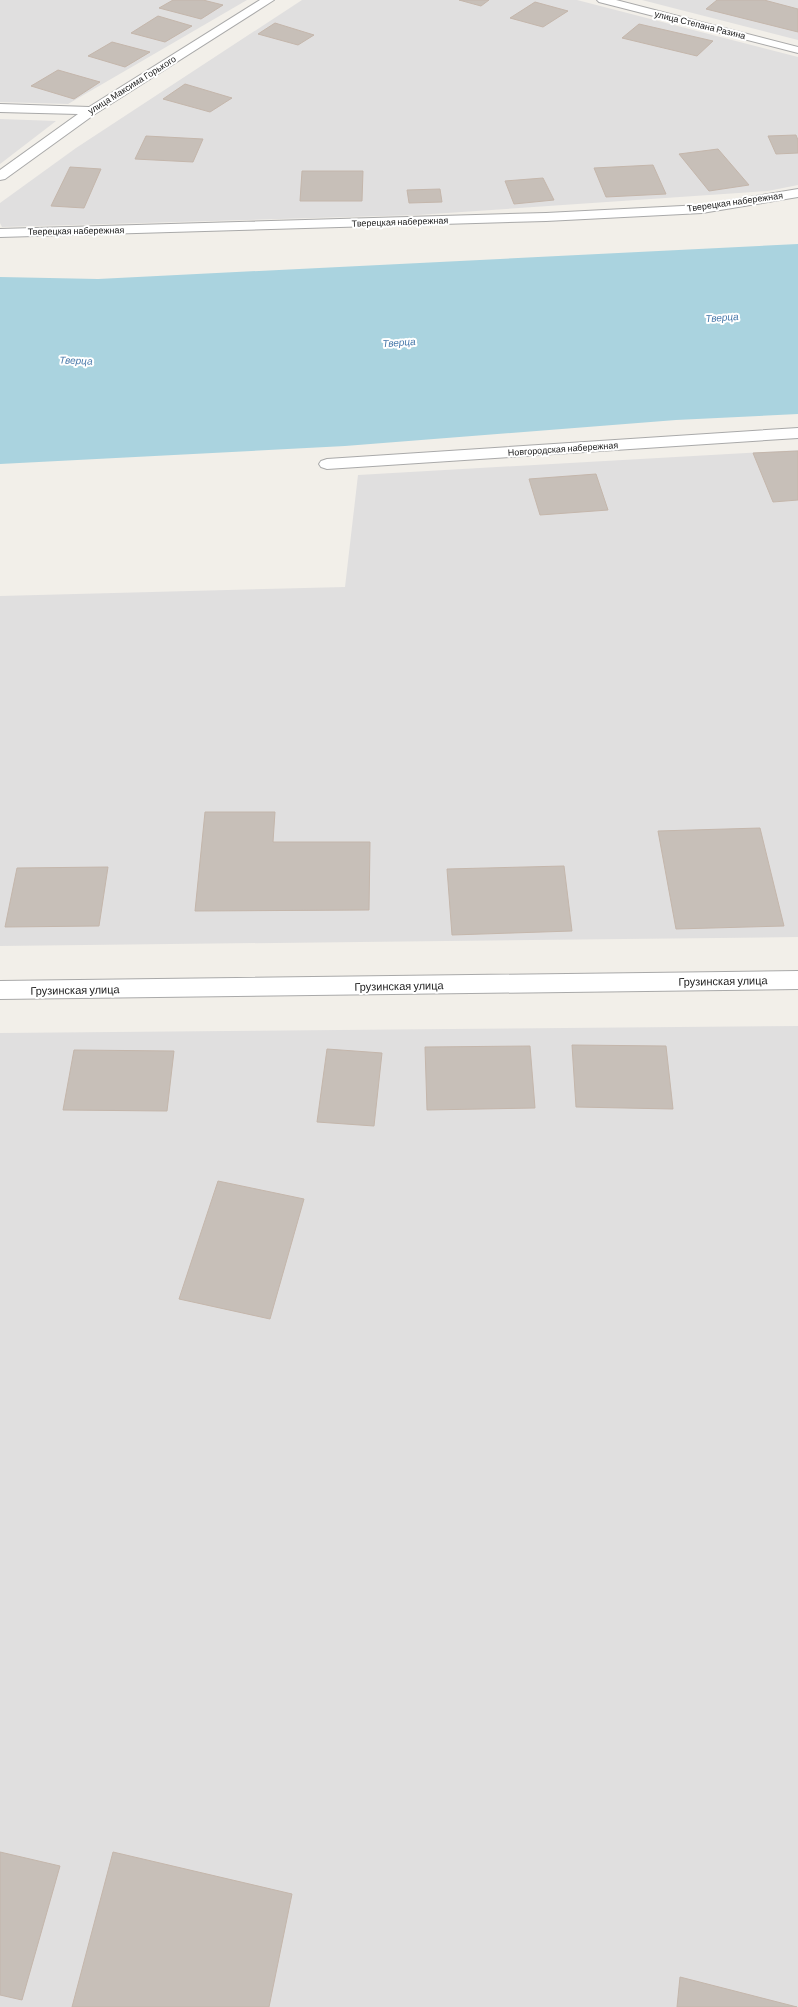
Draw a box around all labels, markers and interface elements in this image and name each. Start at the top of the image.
street label: улица Степана Разина [653,8,747,41]
street label: улица Максима Горького [86,53,178,116]
street label: Тверецкая набережная [686,189,784,214]
street label: Тверецкая набережная [352,214,449,229]
street label: Тверецкая набережная [28,224,124,237]
water label: Тверца [705,310,739,324]
water label: Тверца [382,335,416,349]
water label: Тверца [59,353,93,367]
street label: Новгородская набережная [507,439,619,458]
street label: Грузинская улица [678,973,769,988]
street label: Грузинская улица [354,978,445,993]
street label: Грузинская улица [30,982,121,997]

